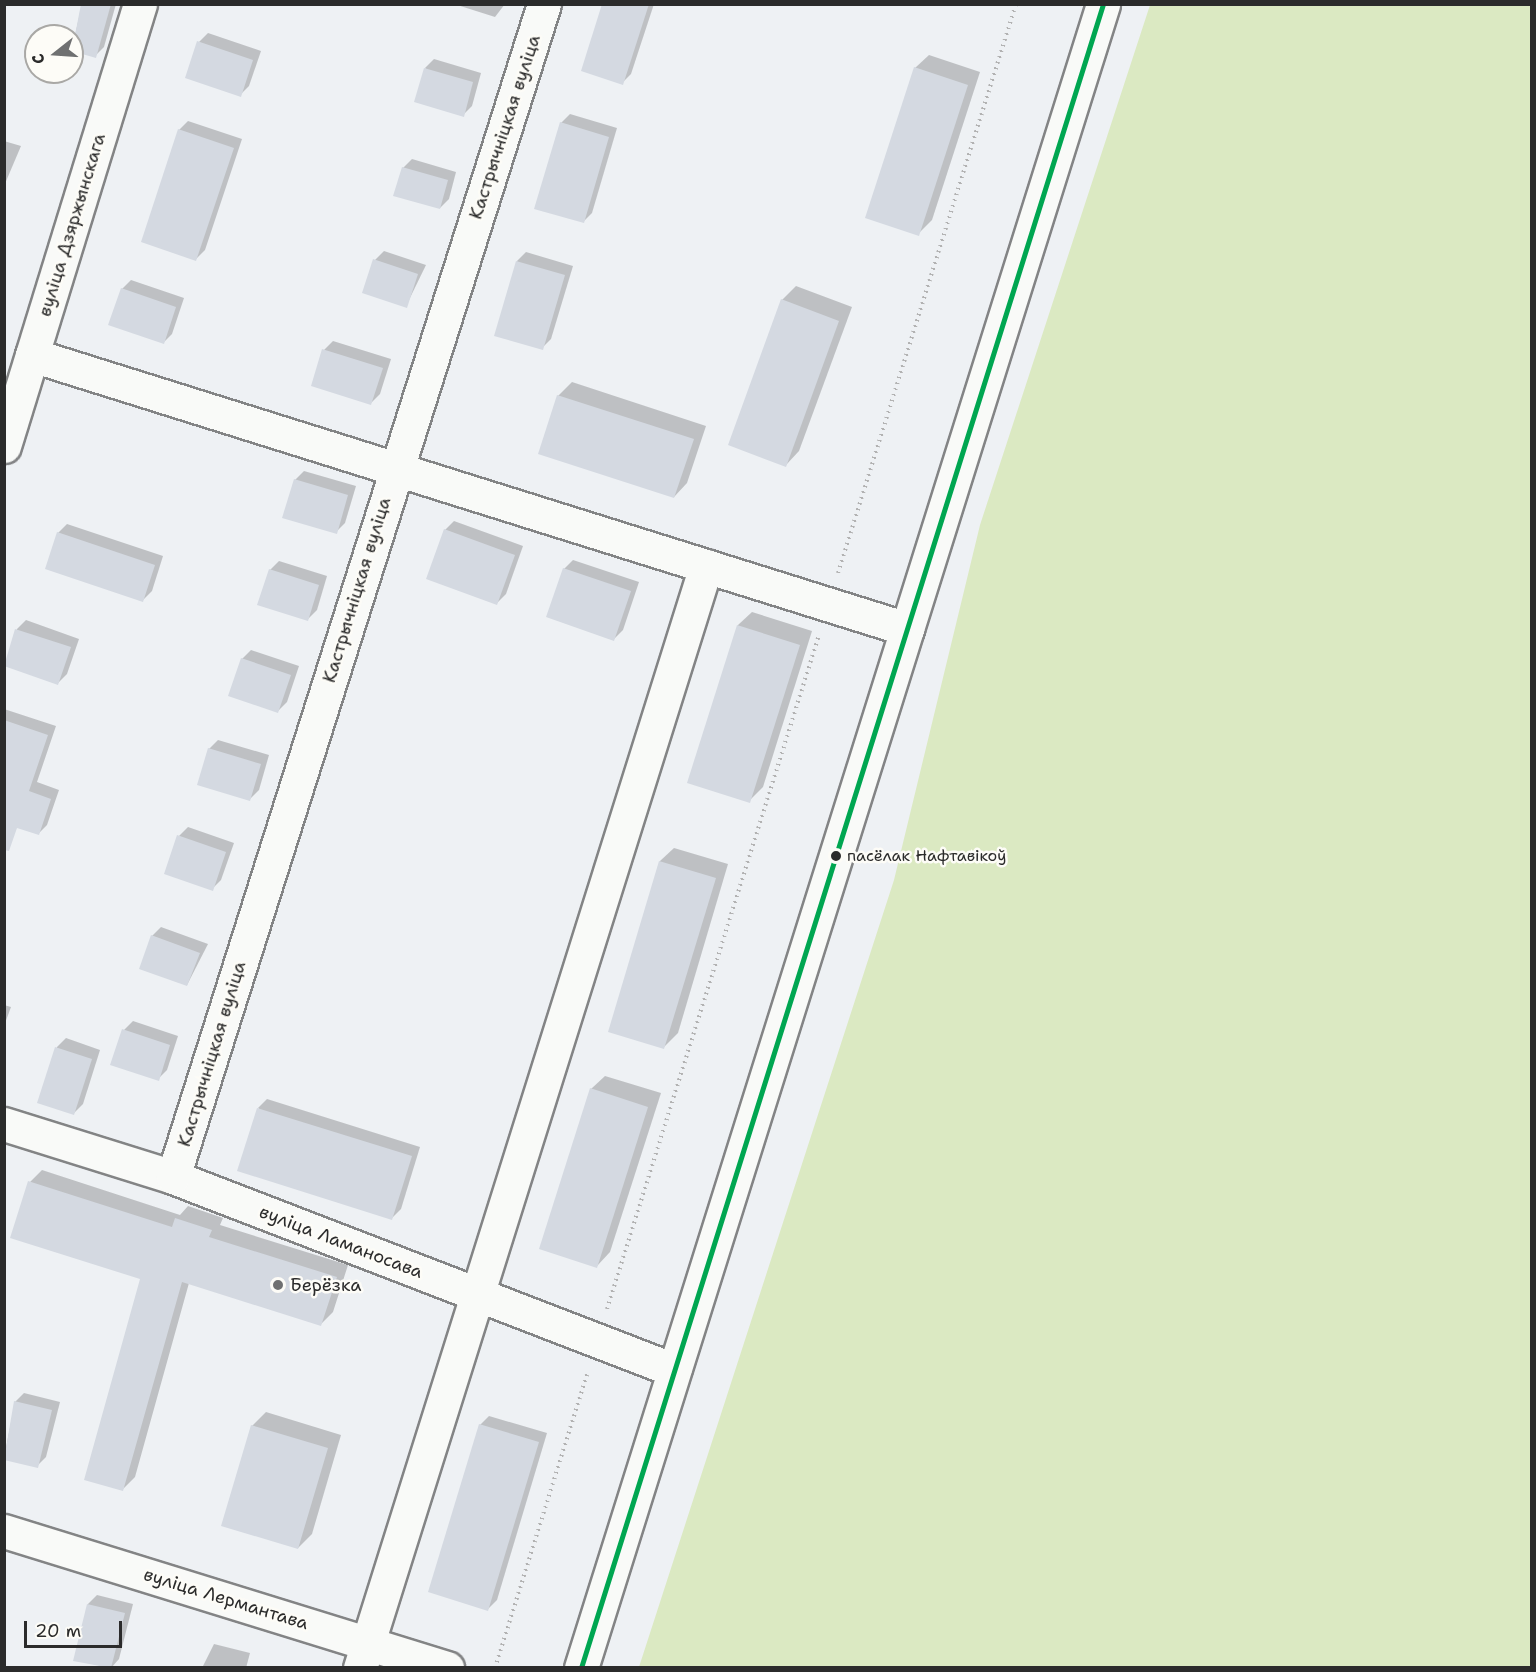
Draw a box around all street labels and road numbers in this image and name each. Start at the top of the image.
street label: Кастрычніцкая вуліца [465,32,545,222]
street label: вуліца Дзяржынскага [34,131,110,319]
street label: Кастрычніцкая вуліца [318,495,396,685]
street label: Кастрычніцкая вуліца [173,959,251,1149]
street label: вуліца Ламаносава [256,1201,426,1283]
street label: вуліца Лермантава [141,1564,311,1634]

